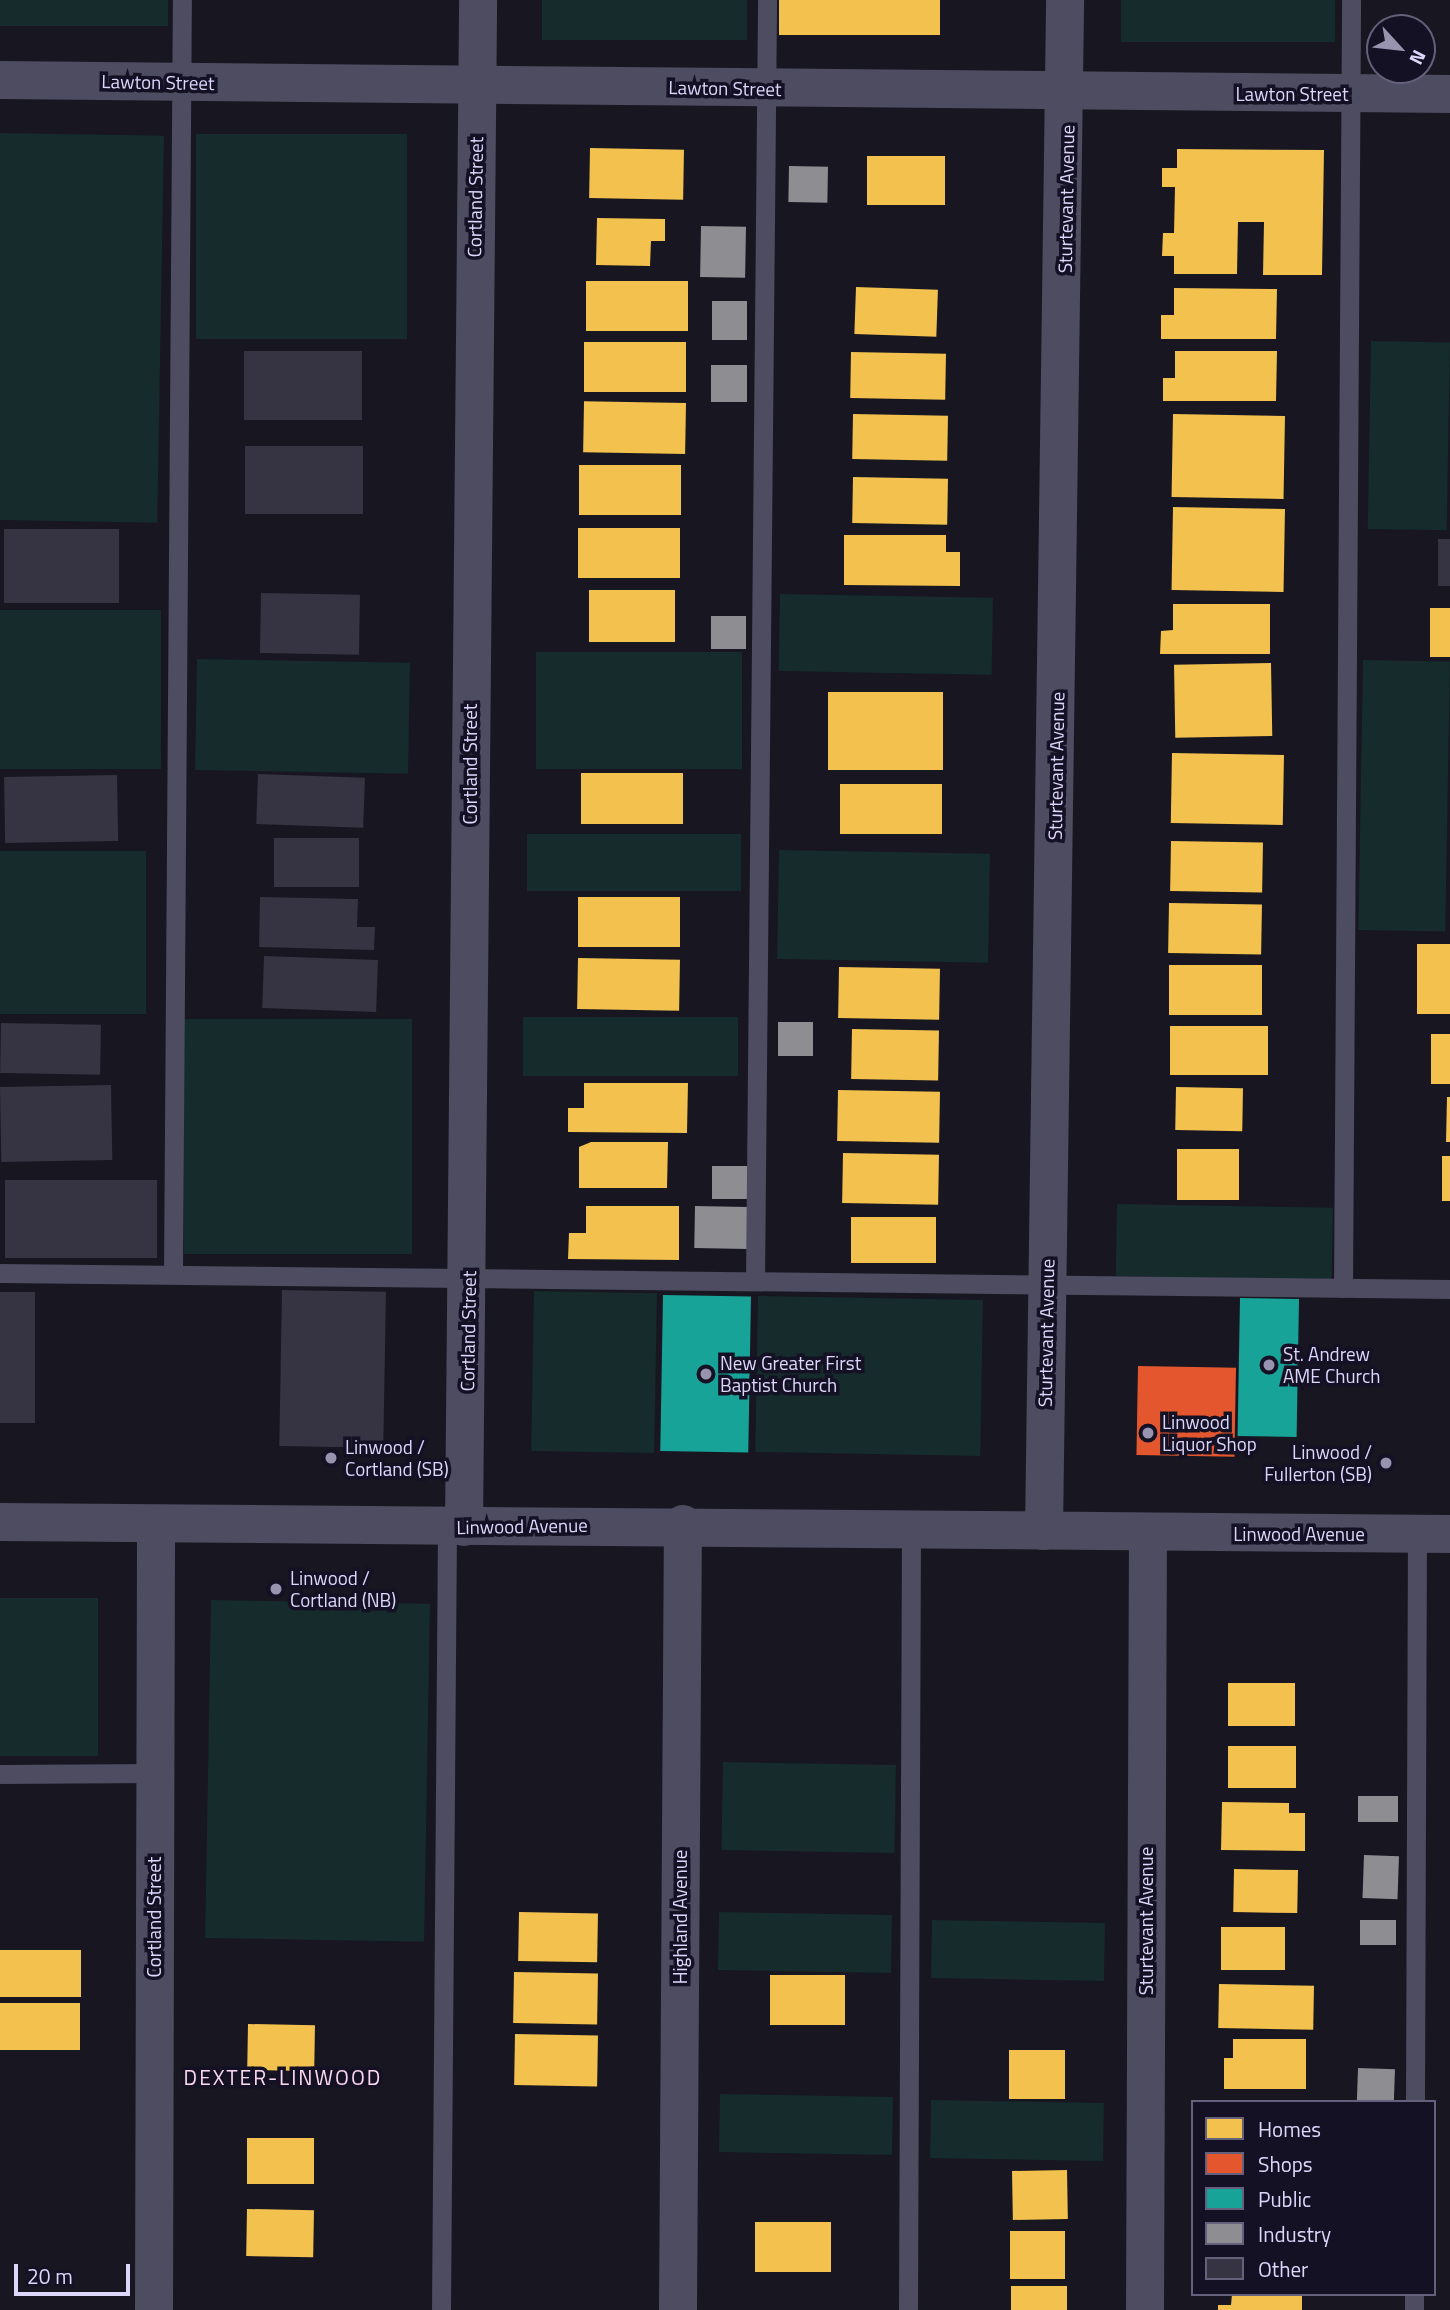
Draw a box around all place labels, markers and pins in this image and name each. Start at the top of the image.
place label: St. Andrew AME Church [1283,1343,1380,1387]
place label: New Greater First Baptist Church [720,1352,861,1396]
marker: St. Andrew AME Church [1261,1357,1277,1373]
marker: New Greater First Baptist Church [698,1366,714,1382]
place label: Linwood Liquor Shop [1162,1411,1257,1455]
marker: Linwood Liquor Shop [1140,1425,1156,1441]
place label: Linwood / Cortland (SB) [345,1436,449,1480]
place label: Linwood / Fullerton (SB) [1264,1441,1372,1485]
marker: Linwood / Cortland (SB) [323,1450,339,1466]
marker: Linwood / Fullerton (SB) [1378,1455,1394,1471]
place label: Linwood / Cortland (NB) [290,1567,396,1611]
marker: Linwood / Cortland (NB) [268,1581,284,1597]

